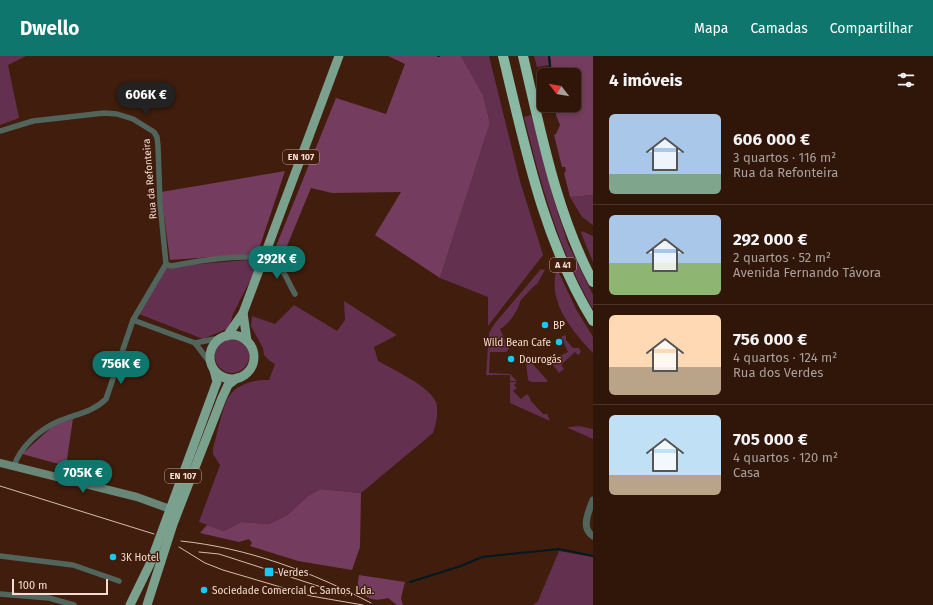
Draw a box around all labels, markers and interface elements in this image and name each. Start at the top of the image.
text: Dwello [20,17,79,40]
text: Mapa [694,20,728,37]
text: Camadas [750,20,808,37]
text: Compartilhar [830,20,913,37]
north arrow [537,68,581,112]
map controls [537,68,581,112]
icon: filters [895,69,917,91]
text: 4 imóveis [609,70,683,91]
pin: 606K € [113,82,179,116]
text: 606K € [125,87,167,102]
text: 606 000 € [733,129,810,150]
icon: home [641,130,689,178]
street label: Rua da Refonteira [140,138,160,220]
road number: EN 107 [283,150,319,164]
text: 3 quartos · 116 m² [733,150,836,165]
text: Rua da Refonteira [733,165,838,180]
text: 292 000 € [733,229,808,250]
icon: home [641,231,689,279]
pin: 292K € [244,246,310,280]
text: 2 quartos · 52 m² [733,250,831,265]
text: 292K € [257,251,297,266]
road number: A 41 [550,258,576,272]
text: Avenida Fernando Távora [733,265,881,280]
marker: BP [540,320,550,330]
place label: BP [553,320,565,332]
text: 756 000 € [733,329,807,350]
icon: home [641,331,689,379]
place label: Wild Bean Cafe [483,337,551,349]
marker: Wild Bean Cafe [554,337,564,347]
text: 4 quartos · 124 m² [733,350,837,365]
pin: 756K € [88,351,154,385]
marker: Dourogás [506,354,516,364]
place label: Dourogás [519,354,562,366]
text: 756K € [101,356,141,371]
text: Rua dos Verdes [733,365,823,380]
text: 705 000 € [733,429,808,450]
icon: home [641,431,689,479]
text: 4 quartos · 120 m² [733,450,838,465]
pin: 705K € [50,460,116,494]
text: 705K € [63,465,103,480]
text: Casa [733,465,760,480]
road number: EN 107 [165,469,201,483]
marker: 3K Hotel [108,552,118,562]
place label: 3K Hotel [121,552,159,564]
marker: Verdes [263,566,275,578]
place label: Verdes [278,567,309,579]
scale bar [12,577,108,596]
text: 100 m [18,579,47,592]
marker: Sociedade Comercial C. Santos, Lda. [199,585,209,595]
place label: Sociedade Comercial C. Santos, Lda. [212,585,374,597]

